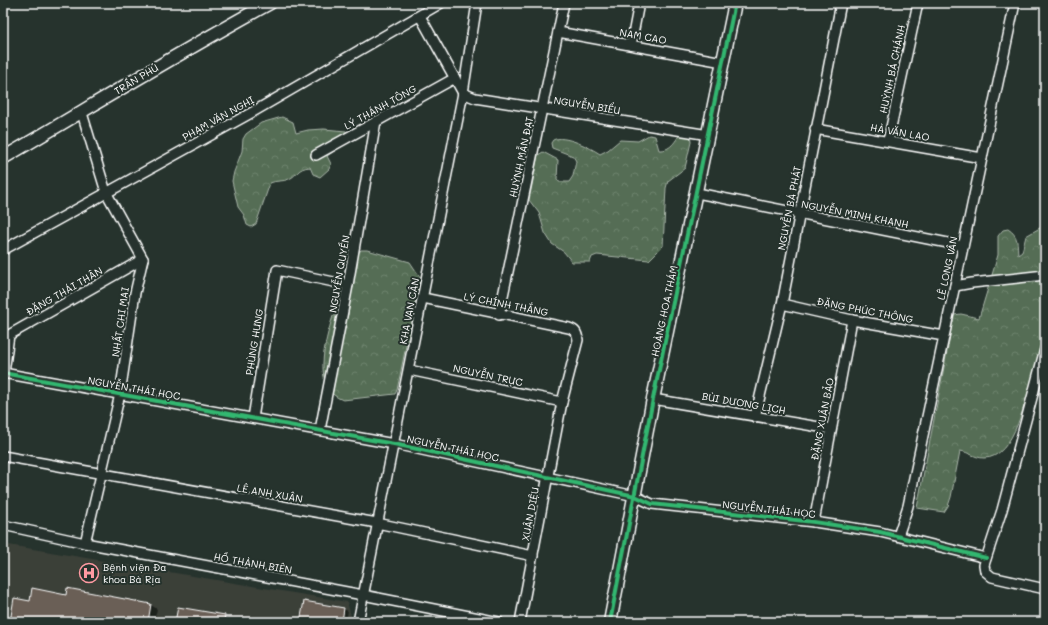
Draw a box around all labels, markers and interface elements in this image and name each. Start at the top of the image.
street label: HUỲNH BÁ CHÁNH [876,23,908,115]
street label: NAM CAO [618,25,668,47]
street label: TRẦN PHÚ [111,60,161,98]
street label: LÝ THÁNH TÔNG [341,81,419,133]
street label: PHẠM VĂN NGHỊ [180,92,257,144]
street label: NGUYỄN BIỂU [553,93,621,117]
street label: HUỲNH MẪN ĐẠT [506,115,536,199]
street label: HÀ VĂN LAO [869,120,931,144]
street label: NGUYỄN BÁ PHÁT [774,164,804,251]
street label: NGUYỄN MINH KHANH [800,197,910,231]
street label: NGUYỄN QUYỀN [325,234,353,314]
street label: LÊ LONG VÂN [933,235,961,301]
street label: ĐẶNG THÁI THÂN [23,263,105,319]
street label: HOÀNG HOA THÁM [648,264,680,358]
street label: KHA VẠN CÂN [396,277,422,345]
street label: NHẤT CHI MAI [108,286,132,358]
street label: LÝ CHÍNH THẮNG [463,289,550,319]
street label: ĐẶNG PHÚC THÔNG [816,294,915,326]
street label: PHÙNG HƯNG [242,307,266,376]
street label: NGUYỄN TRỰC [452,361,524,389]
street label: NGUYỄN THÁI HỌC [87,373,181,403]
street label: ĐẶNG XUÂN BẢO [807,377,837,461]
street label: BÙI DƯƠNG LỊCH [701,389,787,417]
street label: NGUYỄN THÁI HỌC [406,431,500,465]
street label: LÊ ANH XUÂN [236,480,304,506]
street label: XUÂN DIỆU [518,486,542,542]
street label: NGUYỄN THÁI HỌC [722,497,816,521]
street label: HỒ THÀNH BIÊN [213,549,293,577]
place label: Bệnh viện Đa khoa Bà Rịa [103,560,167,586]
hospital icon: Bệnh viện Đa khoa Bà Rịa [78,562,100,584]

